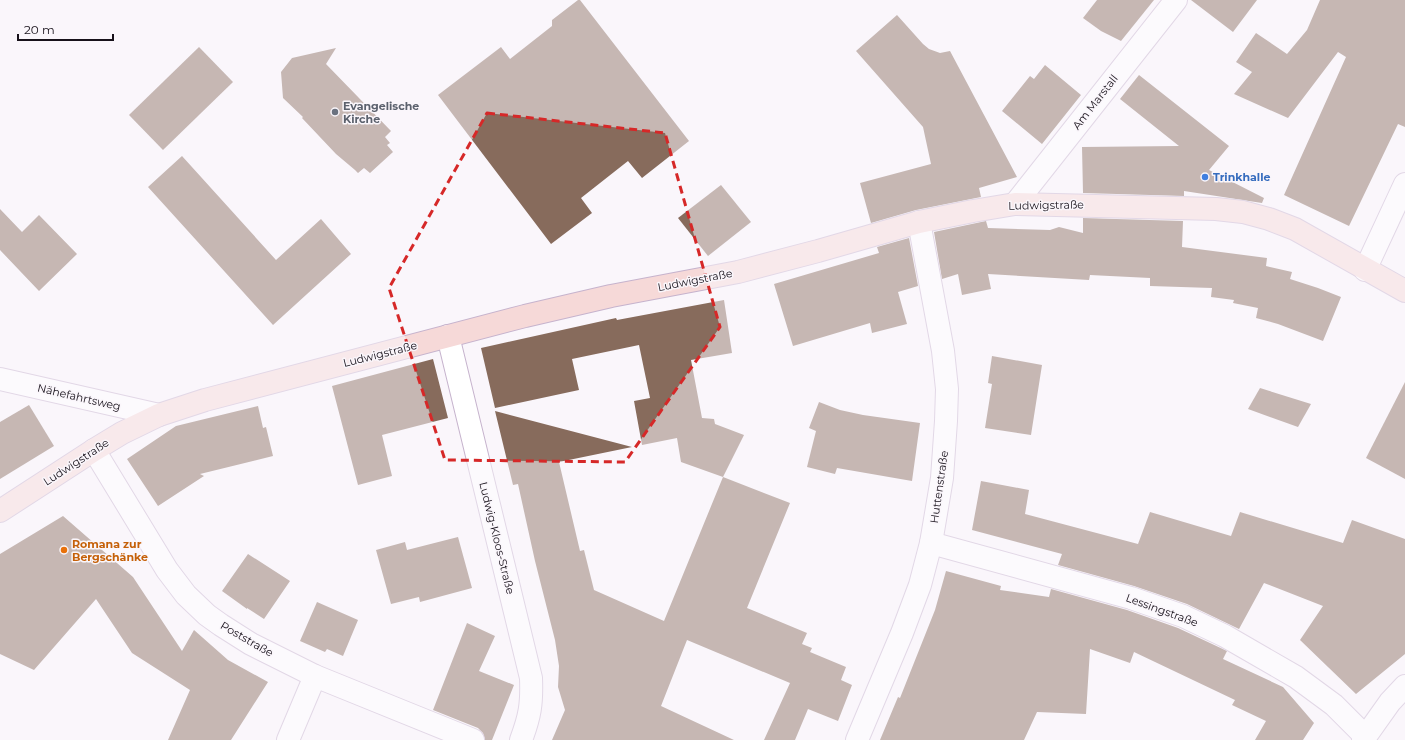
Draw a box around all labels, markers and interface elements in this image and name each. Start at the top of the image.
scale bar [18,16,113,42]
text: 20 m [24,22,55,37]
street label: Am Marstall [1069,72,1121,132]
place label: Evangelische Kirche [343,99,419,126]
marker: Evangelische Kirche [330,107,340,117]
place label: Trinkhalle [1213,170,1270,184]
marker: Trinkhalle [1200,172,1210,182]
street label: Ludwigstraße [1008,197,1084,213]
street label: Ludwigstraße [657,266,734,294]
street label: Ludwigstraße [342,338,419,370]
street label: Nähefahrtsweg [36,381,122,413]
street label: Ludwigstraße [40,435,112,488]
street label: Huttenstraße [927,449,951,524]
street label: Ludwig-Kloos-Straße [476,480,518,596]
place label: Romana zur Bergschänke [72,537,148,564]
marker: Romana zur Bergschänke [59,545,69,555]
street label: Lessingstraße [1124,590,1200,630]
street label: Poststraße [218,618,276,660]

